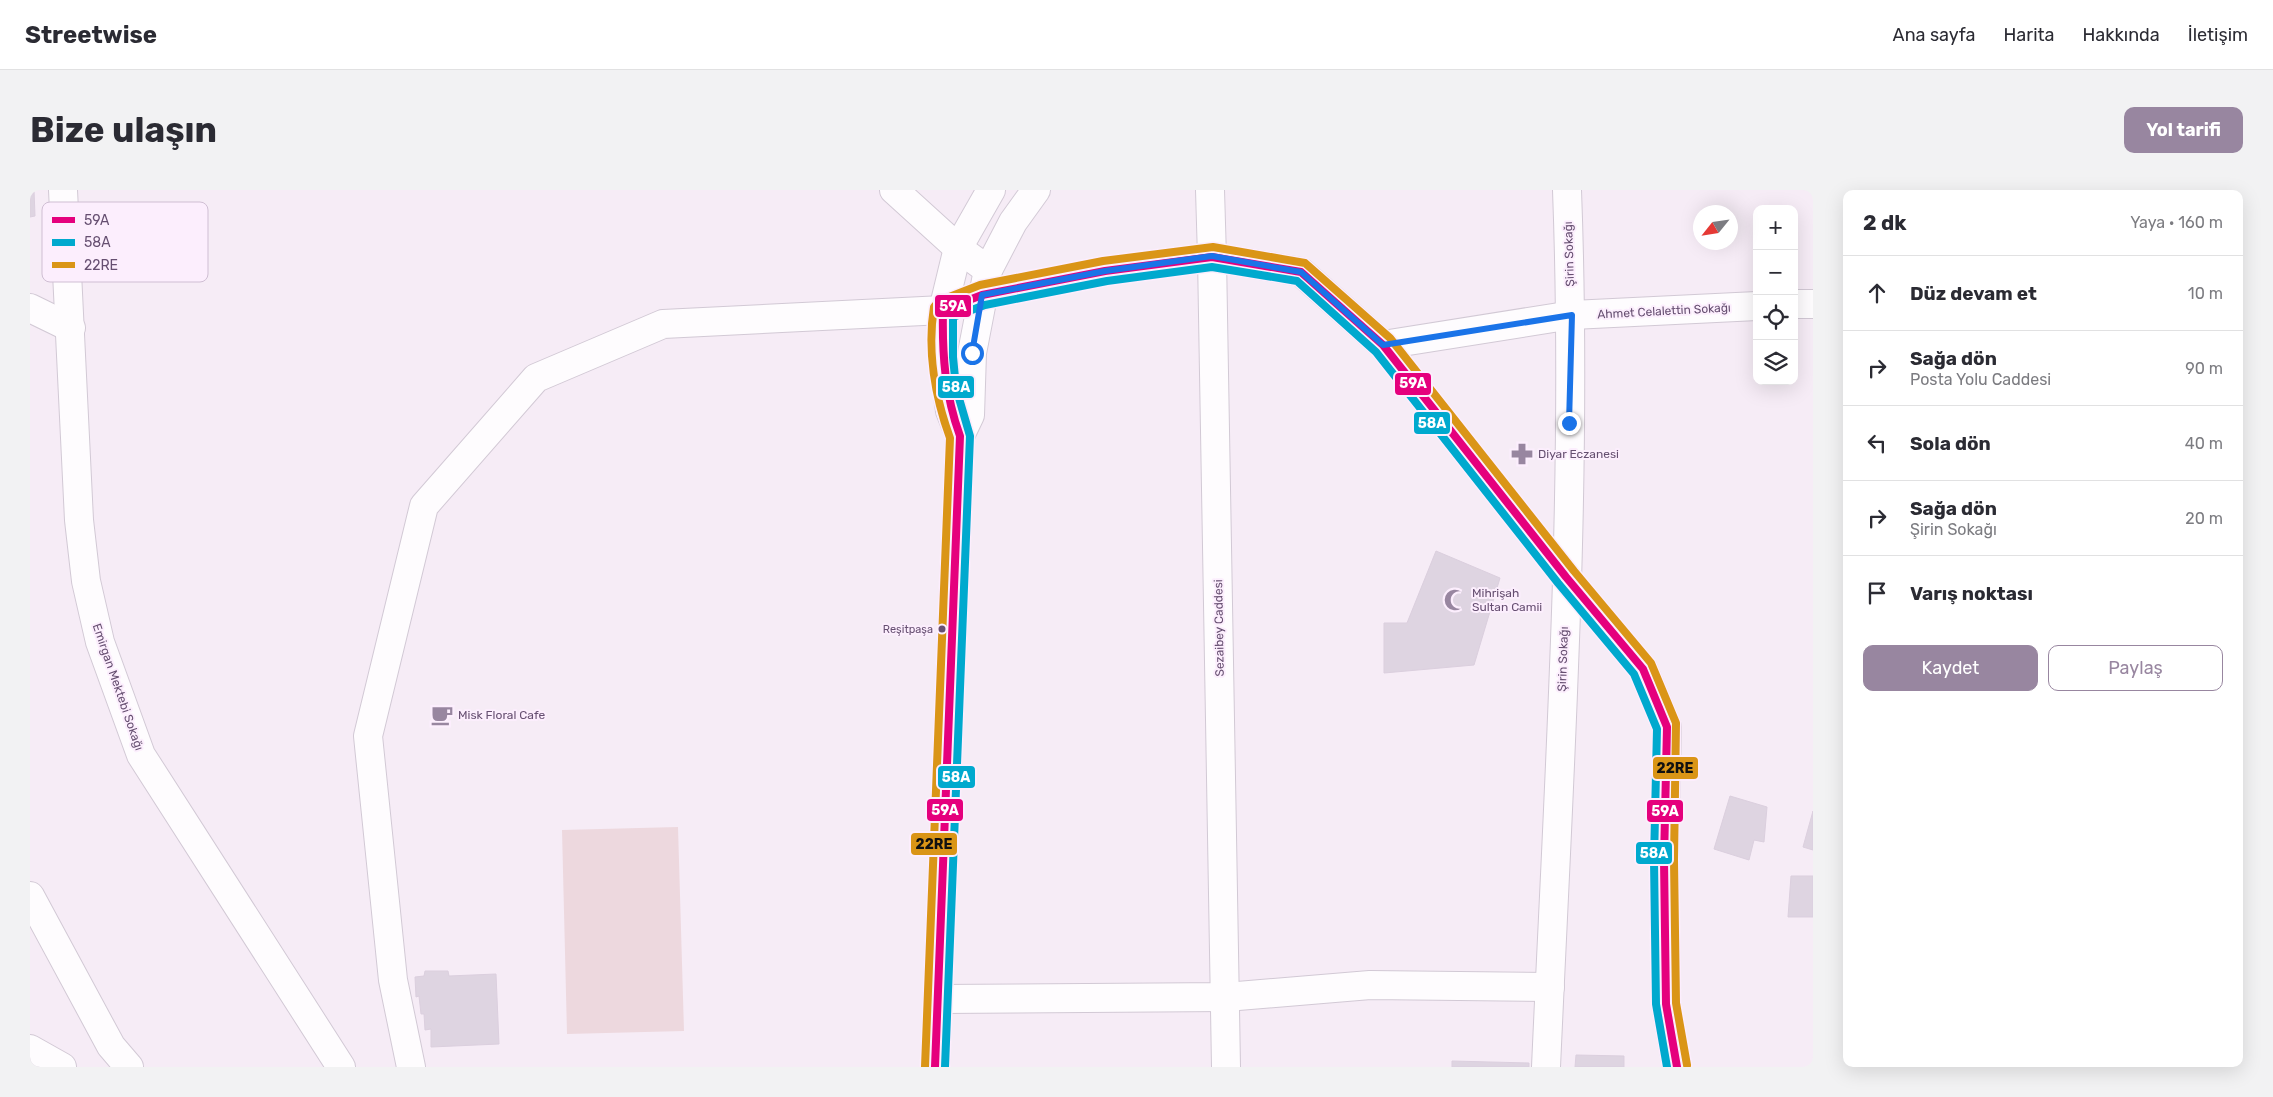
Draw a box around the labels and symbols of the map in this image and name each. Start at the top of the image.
legend [42,202,208,282]
north arrow [1693,205,1738,250]
text: 59A [84,212,110,229]
street label: Şirin Sokağı [1561,221,1577,287]
text: 58A [84,234,111,251]
text: 22RE [84,257,118,274]
line badge: 59A [934,294,972,318]
text: 59A [939,298,967,315]
street label: Ahmet Celalettin Sokağı [1597,301,1731,321]
route start [961,342,984,365]
line badge: 59A [1394,372,1432,396]
line badge: 58A [937,375,975,399]
text: 59A [1399,375,1427,392]
text: 58A [942,379,970,396]
line badge: 58A [1413,411,1451,435]
route end [1558,412,1581,435]
text: 58A [1418,415,1446,432]
pharmacy icon: Diyar Eczanesi [1509,441,1535,467]
place label: Diyar Eczanesi [1538,447,1619,461]
street label: Sezaibey Caddesi [1211,579,1227,677]
place label: Mihrişah Sultan Camii [1472,586,1542,614]
mosque icon: Mihrişah Sultan Camii [1442,587,1468,613]
street label: Emirgan Mektebi Sokağı [90,622,146,752]
place label: Reşitpaşa [883,623,933,636]
marker: Reşitpaşa [937,624,947,634]
street label: Şirin Sokağı [1555,626,1571,692]
cafe icon: Misk Floral Cafe [429,702,455,728]
place label: Misk Floral Cafe [458,708,545,722]
line badge: 22RE [1652,756,1699,780]
text: 22RE [1657,760,1693,777]
line badge: 58A [937,765,976,789]
text: 58A [942,769,970,786]
line badge: 59A [926,798,964,822]
line badge: 59A [1646,799,1684,823]
text: 59A [931,802,959,819]
text: 59A [1651,803,1679,820]
line badge: 22RE [910,832,958,856]
text: 22RE [916,836,952,853]
line badge: 58A [1635,841,1673,865]
text: 58A [1640,845,1668,862]

